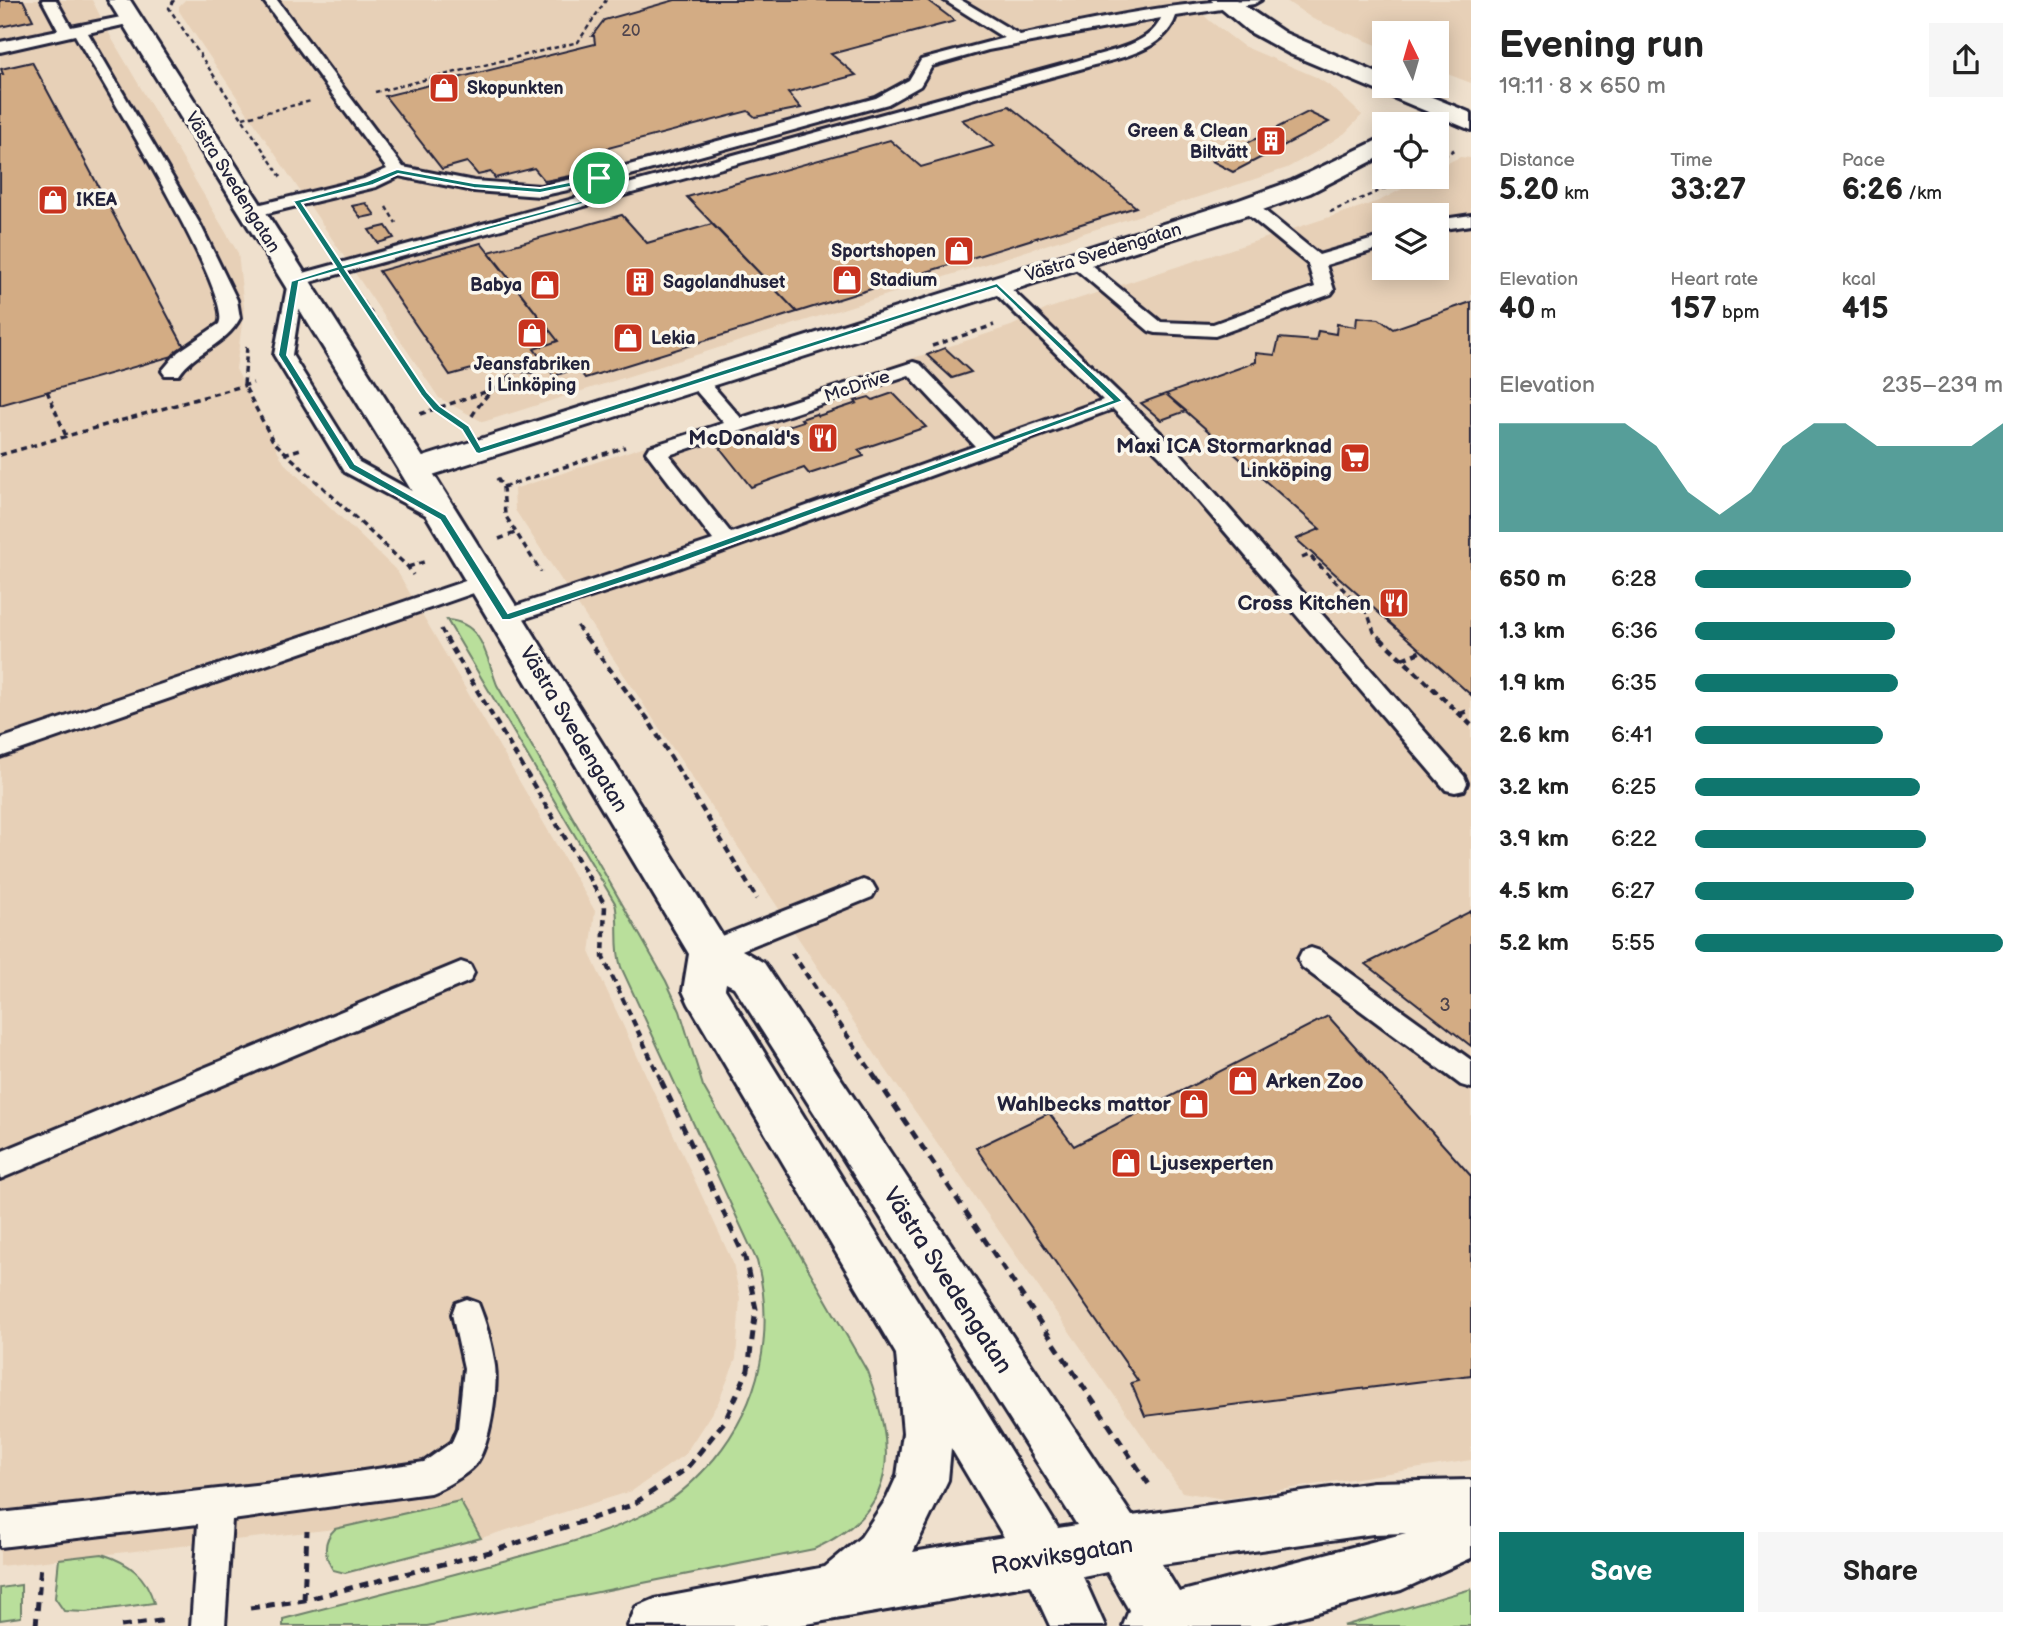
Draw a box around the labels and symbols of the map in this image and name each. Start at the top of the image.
north arrow [1372,21,1449,98]
house number: 20 [622,22,640,41]
shop icon: Skopunkten [427,71,461,105]
place label: Skopunkten [467,78,564,99]
street label: Västra Svedengatan [181,108,284,257]
place label: Green & Clean Biltvätt [1128,121,1248,163]
building icon: Green & Clean Biltvätt [1254,124,1288,158]
pin [569,148,629,208]
shop icon: IKEA [36,183,70,217]
place label: IKEA [76,190,118,211]
street label: Västra Svedengatan [1022,219,1184,286]
shop icon: Sportshopen [942,234,976,268]
place label: Sportshopen [831,241,936,262]
shop icon: Stadium [830,263,864,297]
building icon: Sagolandhuset [623,265,657,299]
shop icon: Babya [528,268,562,302]
place label: Stadium [870,270,937,291]
place label: Sagolandhuset [663,272,785,293]
place label: Babya [470,275,522,296]
shop icon: Jeansfabriken i Linköping [515,316,549,350]
shop icon: Lekia [611,321,645,355]
place label: Lekia [651,328,696,349]
place label: Jeansfabriken i Linköping [474,354,590,396]
street label: McDrive [822,366,893,407]
restaurant icon: McDonald's [806,421,840,455]
place label: McDonald's [688,426,800,451]
place label: Maxi ICA Stormarknad Linköping [1116,434,1332,483]
supermarket icon: Maxi ICA Stormarknad Linköping [1338,441,1372,475]
restaurant icon: Cross Kitchen [1377,586,1411,620]
place label: Cross Kitchen [1237,591,1371,616]
street label: Västra Svedengatan [514,642,633,817]
house number: 3 [1439,995,1451,1016]
shop icon: Arken Zoo [1226,1064,1260,1098]
place label: Arken Zoo [1265,1069,1363,1094]
shop icon: Wahlbecks mattor [1177,1087,1211,1121]
place label: Wahlbecks mattor [997,1092,1172,1117]
shop icon: Ljusexperten [1109,1146,1143,1180]
place label: Ljusexperten [1149,1151,1274,1176]
street label: Västra Svedengatan [877,1182,1019,1379]
street label: Roxviksgatan [989,1530,1135,1581]

